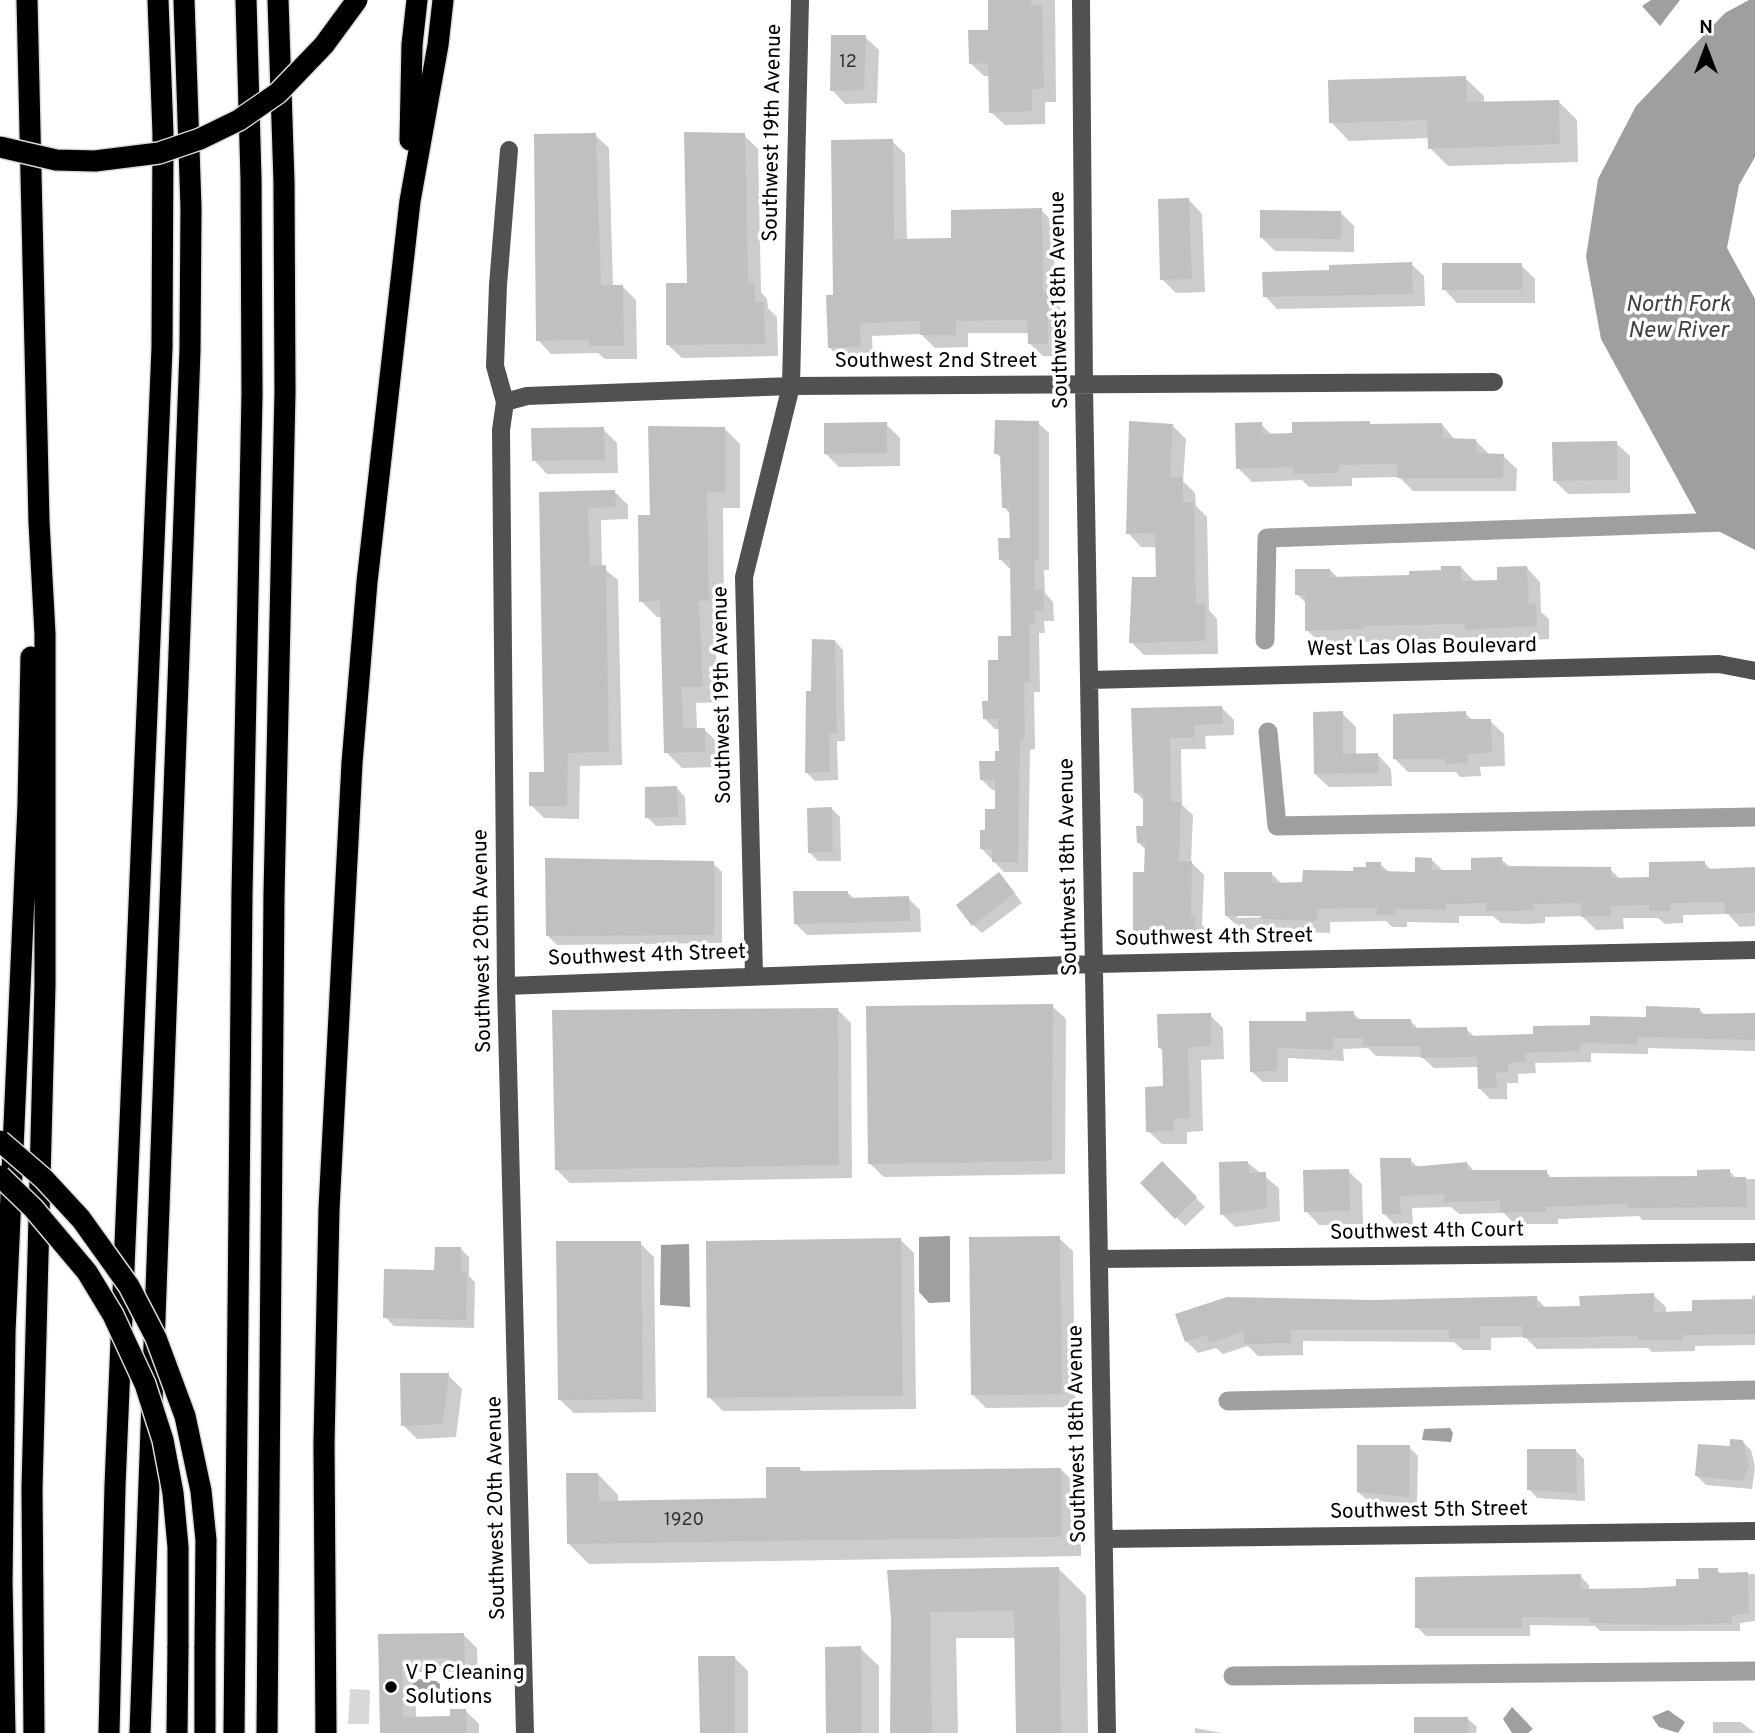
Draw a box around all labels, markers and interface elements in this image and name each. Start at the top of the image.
north arrow [1671,14,1741,84]
text: N [1699,16,1713,40]
street label: Southwest 19th Avenue [759,24,789,242]
house number: 12 [839,52,857,74]
street label: Southwest 18th Avenue [1046,191,1076,409]
water label: North Fork New River [1626,292,1730,346]
street label: Southwest 2nd Street [835,350,1037,376]
street label: Southwest 19th Avenue [709,586,739,804]
street label: West Las Olas Boulevard [1307,634,1537,664]
street label: Southwest 18th Avenue [1055,758,1085,976]
street label: Southwest 20th Avenue [469,829,499,1053]
street label: Southwest 4th Street [1115,925,1313,953]
street label: Southwest 4th Street [547,941,747,973]
street label: Southwest 4th Court [1330,1219,1524,1247]
street label: Southwest 18th Avenue [1064,1325,1094,1543]
street label: Southwest 20th Avenue [483,1396,513,1620]
street label: Southwest 5th Street [1330,1498,1528,1526]
house number: 1920 [664,1510,704,1532]
place label: V P Cleaning Solutions [405,1662,525,1712]
marker: V P Cleaning Solutions [383,1679,399,1695]

